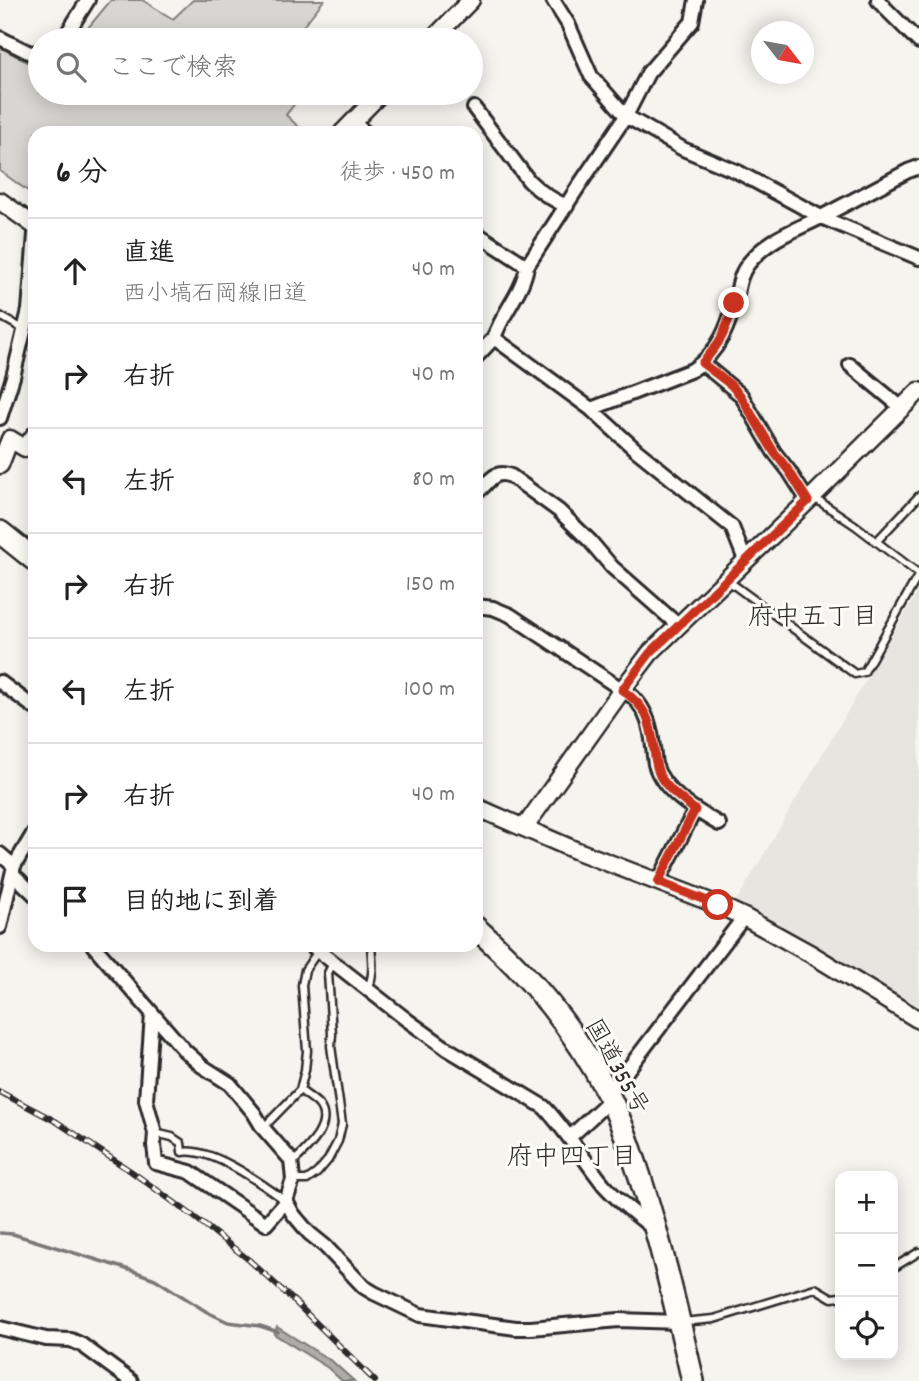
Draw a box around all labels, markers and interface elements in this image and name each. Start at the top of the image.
north arrow [751,21,814,84]
search box [28,28,483,105]
icon: search [52,48,90,86]
text: ここで検索 [108,51,238,88]
text: 6 分 [56,154,108,197]
text: 徒歩 · 450 m [339,158,455,191]
text: 直進 [123,236,175,273]
icon: ahead [56,252,94,290]
text: 40 m [412,254,455,287]
text: 西小塙石岡線旧道 [123,279,307,312]
route end [718,287,749,318]
icon: right [56,357,94,395]
text: 40 m [412,359,455,392]
text: 右折 [123,360,175,397]
icon: left [56,462,94,500]
text: 80 m [412,464,455,497]
text: 左折 [123,465,175,502]
icon: right [56,567,94,605]
text: 150 m [406,569,455,602]
text: 右折 [123,570,175,607]
district label: 府中五丁目 [748,600,878,637]
icon: left [56,672,94,710]
text: 100 m [404,674,455,707]
text: 左折 [123,675,175,712]
icon: right [56,777,94,815]
text: 40 m [412,779,455,812]
text: 右折 [123,780,175,817]
icon: arrive [56,882,94,920]
text: 目的地に到着 [123,885,279,922]
route start [702,889,733,920]
street label: 国道355号 [575,1013,656,1122]
district label: 府中四丁目 [507,1140,637,1177]
map controls [835,1171,898,1360]
button: + [835,1171,898,1234]
button: − [835,1234,898,1297]
button: locate [835,1297,898,1360]

